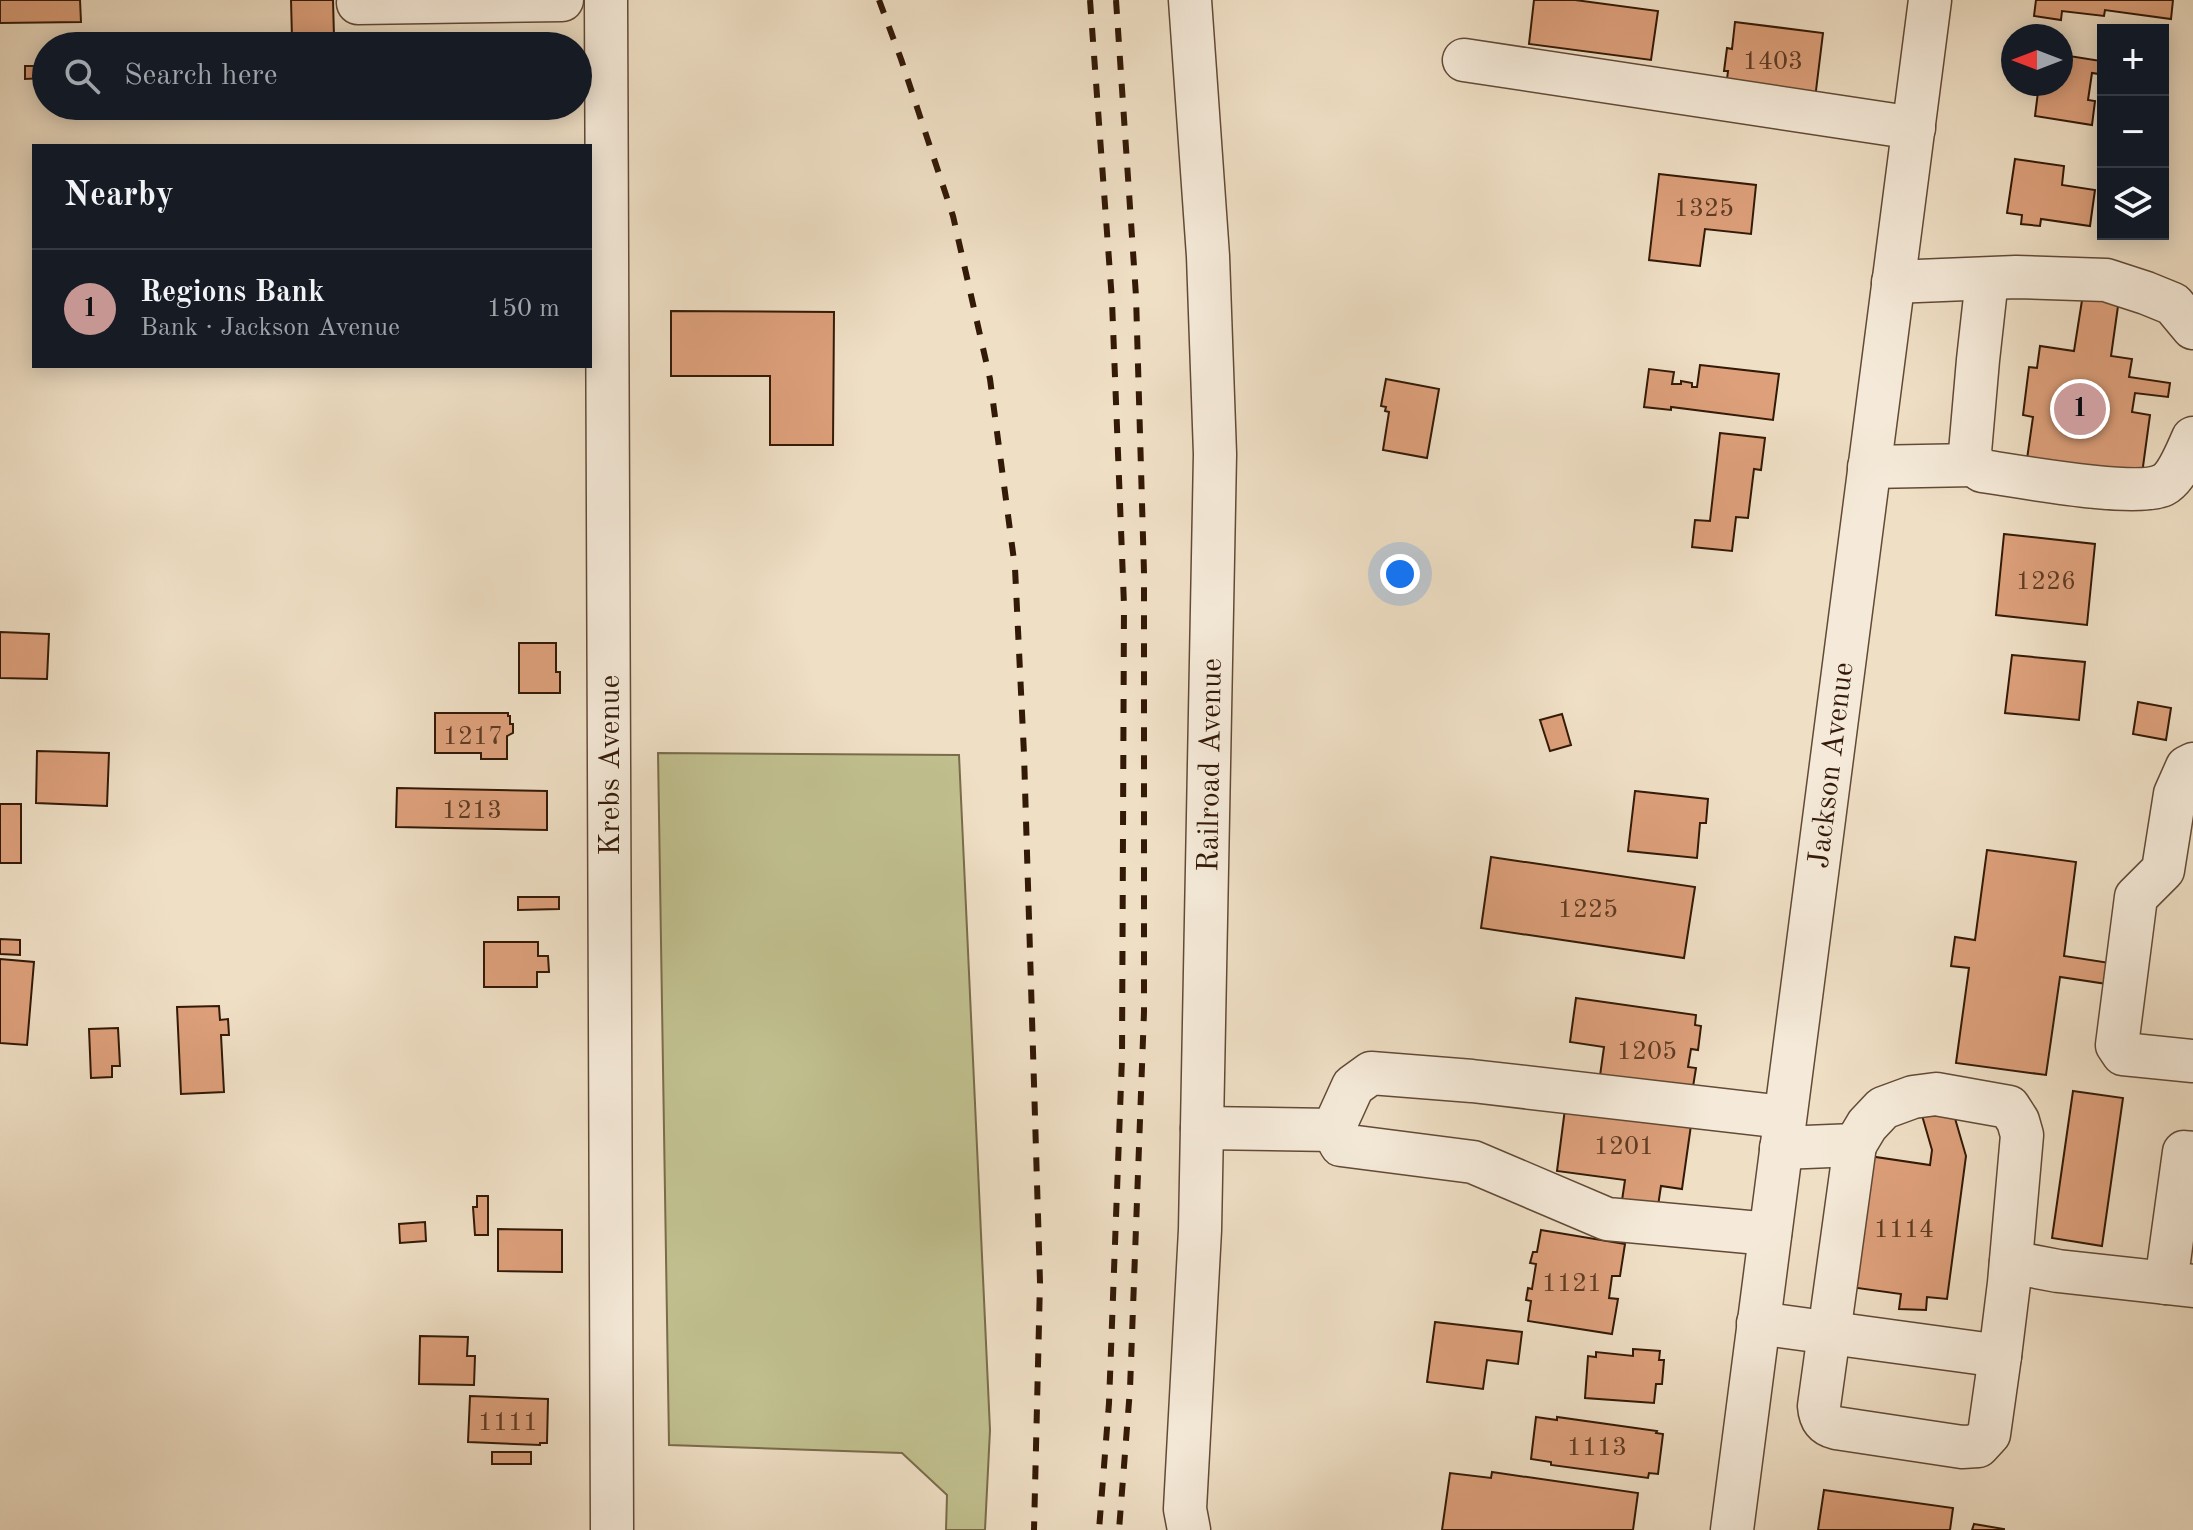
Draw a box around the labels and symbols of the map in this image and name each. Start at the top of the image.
north arrow [2001,24,2073,96]
house number: 1403 [1743,49,1803,75]
house number: 1325 [1674,196,1734,222]
pin: 1 [2054,379,2106,439]
your location [1380,554,1420,594]
house number: 1226 [2016,569,2076,595]
street label: Railroad Avenue [1194,658,1228,872]
street label: Jackson Avenue [1804,660,1860,870]
street label: Krebs Avenue [596,675,626,855]
house number: 1217 [443,724,503,750]
house number: 1213 [442,798,502,824]
house number: 1225 [1558,897,1618,923]
house number: 1205 [1617,1039,1677,1065]
house number: 1201 [1594,1134,1654,1160]
house number: 1114 [1874,1217,1934,1243]
house number: 1121 [1542,1271,1602,1297]
house number: 1111 [478,1410,538,1436]
house number: 1113 [1567,1435,1627,1461]

